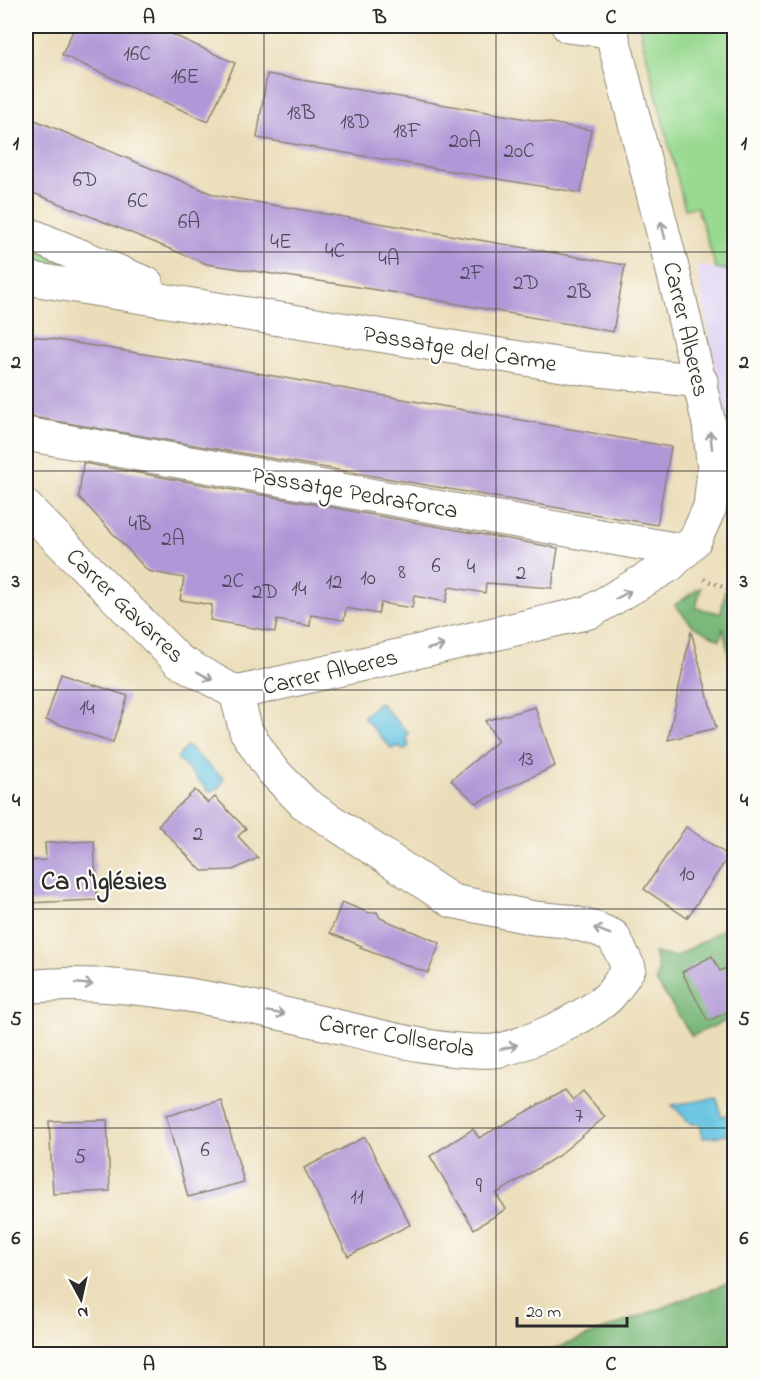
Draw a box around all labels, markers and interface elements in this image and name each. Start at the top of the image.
text: A [143,4,155,33]
text: B [372,4,387,33]
text: C [606,4,617,33]
house number: 16C [123,40,151,70]
house number: 16E [171,63,199,93]
house number: 18B [287,99,315,129]
house number: 18D [340,108,370,138]
house number: 18F [393,117,421,147]
house number: 20A [449,127,481,157]
text: 1 [13,130,20,159]
text: 1 [741,130,748,159]
house number: 20C [503,137,535,167]
house number: 6D [73,166,97,196]
house number: 6C [128,187,148,217]
house number: 6A [178,208,200,238]
one-way arrow [657,220,668,239]
house number: 4E [270,228,292,258]
house number: 4C [325,237,345,267]
house number: 4A [378,245,400,275]
street label: Carrer Alberes [652,258,717,401]
house number: 2F [460,259,484,289]
house number: 2D [513,269,539,299]
house number: 2B [567,278,591,308]
street label: Passatge del Carme [360,318,559,383]
text: 2 [10,349,21,378]
text: 2 [738,349,749,378]
one-way arrow [705,431,716,451]
street label: Passatge Pedraforca [249,459,460,530]
house number: 4B [129,510,151,540]
house number: 2A [161,525,185,555]
street label: Carrer Gavarres [57,541,192,673]
house number: 6 [431,552,441,582]
house number: 4 [467,553,476,583]
house number: 8 [398,558,406,588]
house number: 2 [516,559,526,589]
house number: 10 [360,564,376,594]
house number: 2C [222,567,244,597]
text: 3 [11,568,20,597]
house number: 12 [325,568,343,598]
text: 3 [739,568,748,597]
house number: 14 [291,575,307,605]
house number: 2D [252,578,278,608]
one-way arrow [613,589,631,600]
street label: Carrer Alberes [259,641,402,706]
one-way arrow [426,641,445,653]
one-way arrow [196,670,213,682]
house number: 14 [79,694,95,724]
house number: 13 [518,745,534,775]
text: 4 [12,787,21,816]
text: 4 [740,787,749,816]
house number: 2 [193,820,203,850]
house number: 10 [679,860,695,890]
district label: Ca n'Iglésies [41,864,167,903]
one-way arrow [594,925,612,936]
one-way arrow [73,979,93,990]
text: 5 [10,1006,22,1035]
text: 5 [738,1006,750,1035]
street label: Carrer Collserola [316,1007,477,1068]
one-way arrow [266,1008,286,1019]
one-way arrow [499,1041,518,1052]
house number: 7 [575,1102,584,1132]
house number: 6 [200,1136,210,1166]
house number: 5 [74,1143,86,1173]
house number: 9 [476,1172,483,1202]
house number: 11 [350,1183,364,1213]
text: 6 [12,1225,21,1254]
text: 6 [740,1225,749,1254]
north arrow [51,1269,111,1329]
scale bar [517,1290,626,1328]
text: N [76,1299,90,1325]
text: 20 m [526,1300,561,1326]
text: A [143,1351,155,1380]
text: B [372,1351,387,1380]
text: C [606,1351,617,1380]

